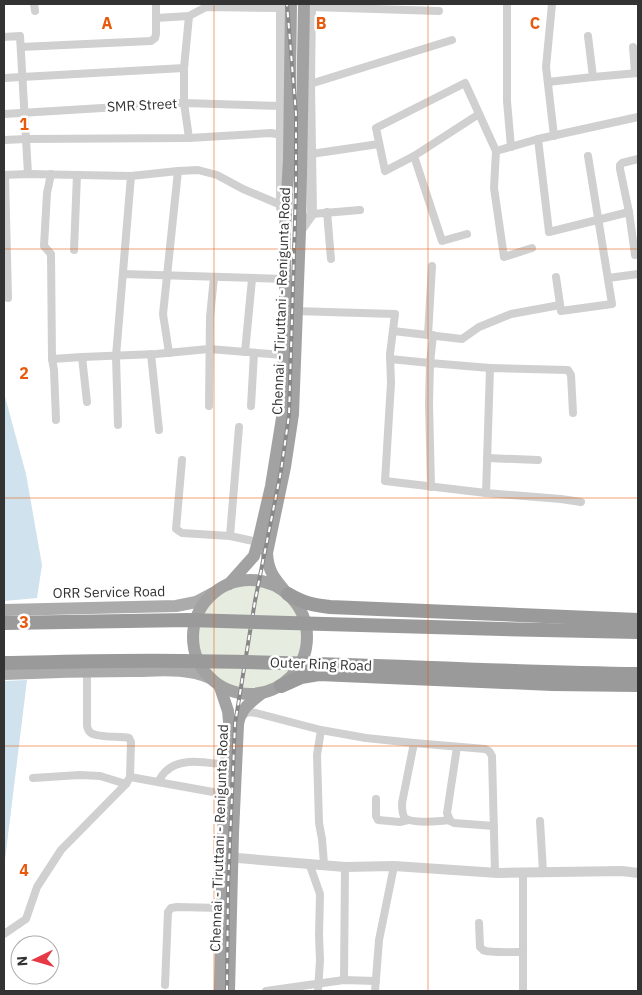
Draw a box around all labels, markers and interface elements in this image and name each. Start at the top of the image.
text: A [102,13,113,33]
text: B [316,13,327,33]
text: C [530,13,540,33]
street label: SMR Street [106,94,178,116]
text: 1 [19,114,29,134]
street label: Chennai - Tiruttani - Renigunta Road [268,187,294,415]
text: 2 [19,363,29,383]
street label: ORR Service Road [52,582,166,602]
text: 3 [19,612,29,632]
street label: Outer Ring Road [270,653,372,675]
street label: Chennai - Tiruttani - Renigunta Road [206,724,232,952]
text: 4 [19,860,29,880]
north arrow [10,935,60,985]
text: N [13,955,31,967]

